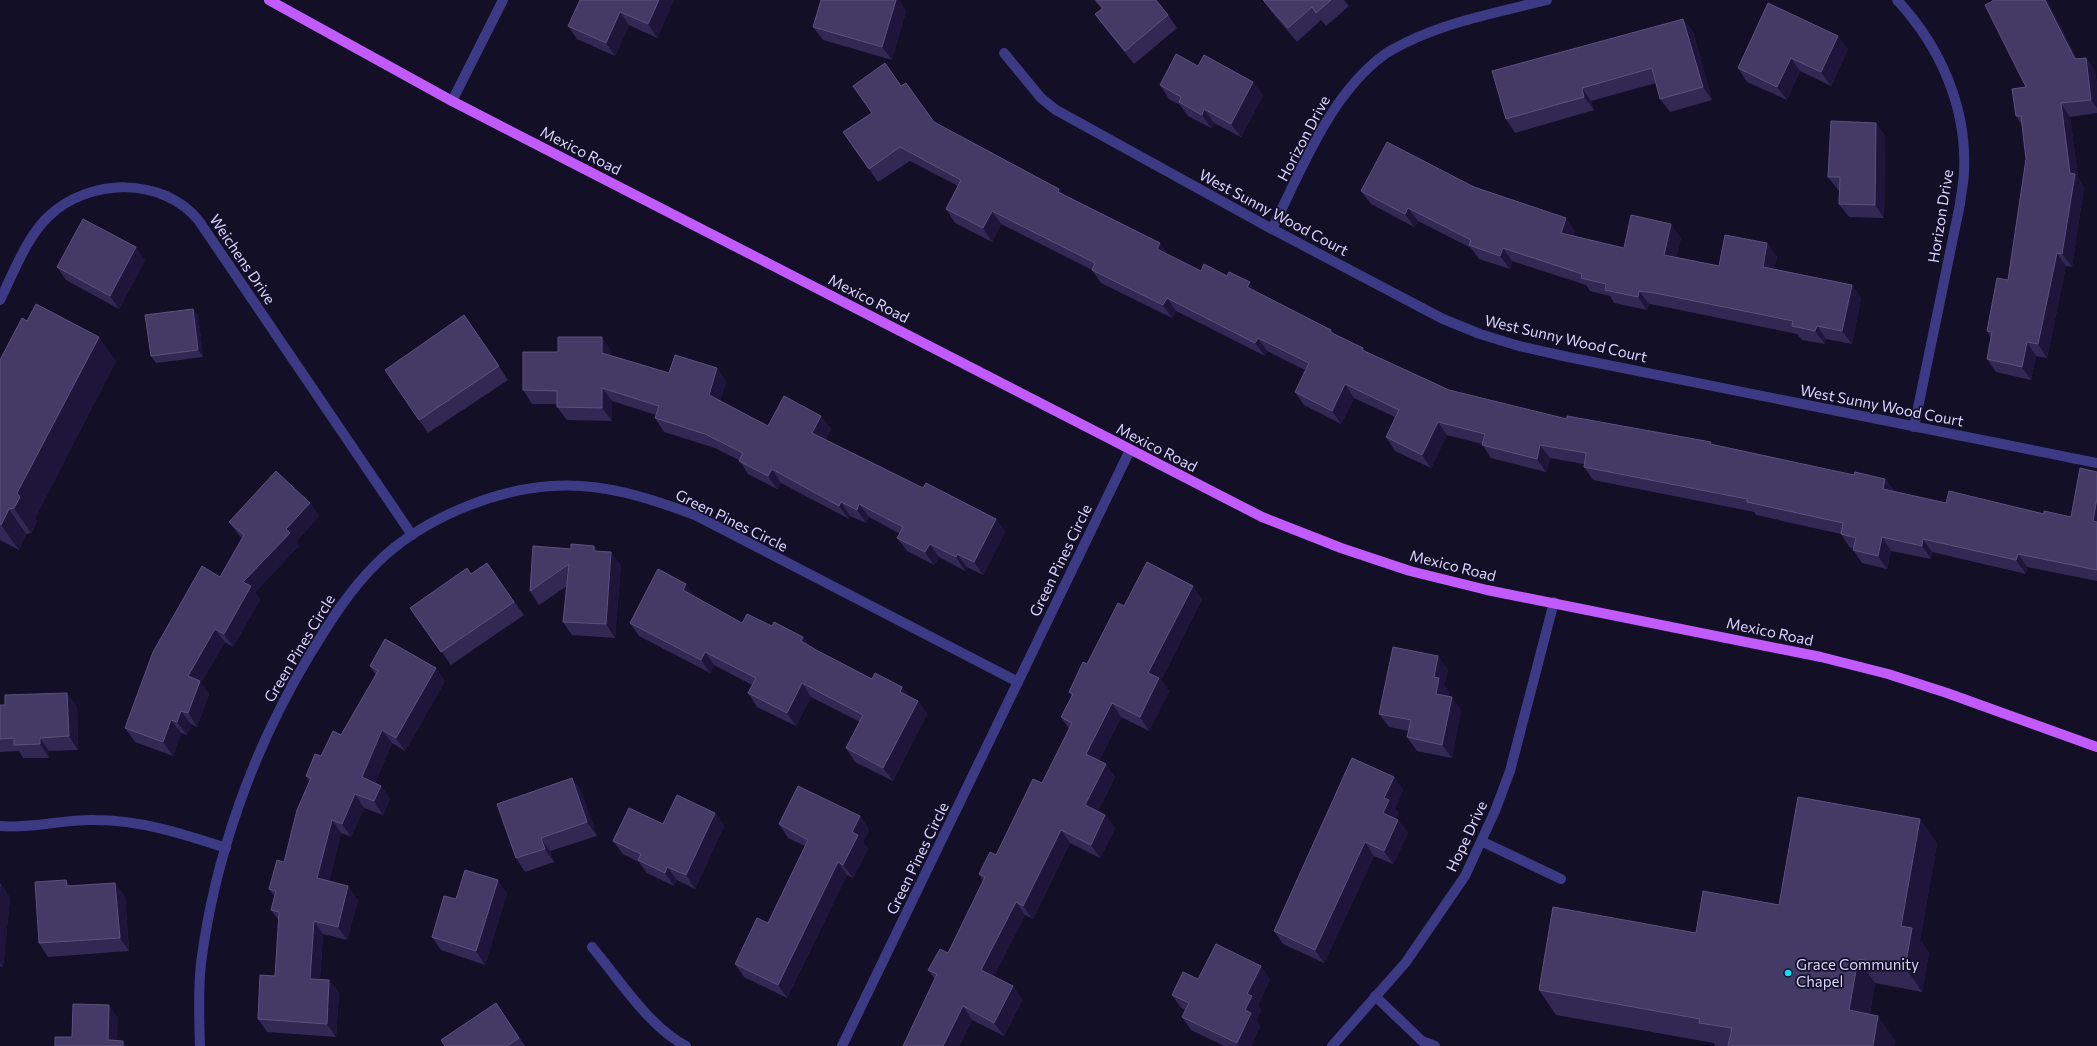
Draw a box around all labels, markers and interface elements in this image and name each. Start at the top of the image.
street label: Horizon Drive [1273,92,1333,184]
street label: Mexico Road [538,122,624,178]
street label: West Sunny Wood Court [1196,165,1352,259]
street label: Horizon Drive [1924,168,1956,264]
street label: Weichens Drive [206,211,280,307]
street label: Mexico Road [826,270,912,326]
street label: West Sunny Wood Court [1483,311,1649,365]
street label: West Sunny Wood Court [1799,380,1965,430]
street label: Mexico Road [1114,419,1200,475]
street label: Green Pines Circle [673,485,791,555]
street label: Green Pines Circle [1025,501,1095,619]
street label: Mexico Road [1408,546,1498,584]
street label: Green Pines Circle [260,591,338,705]
street label: Mexico Road [1725,613,1815,649]
street label: Hope Drive [1442,798,1490,874]
street label: Green Pines Circle [882,799,952,917]
place label: Grace Community Chapel [1796,955,1919,990]
marker: Grace Community Chapel [1783,968,1793,978]

